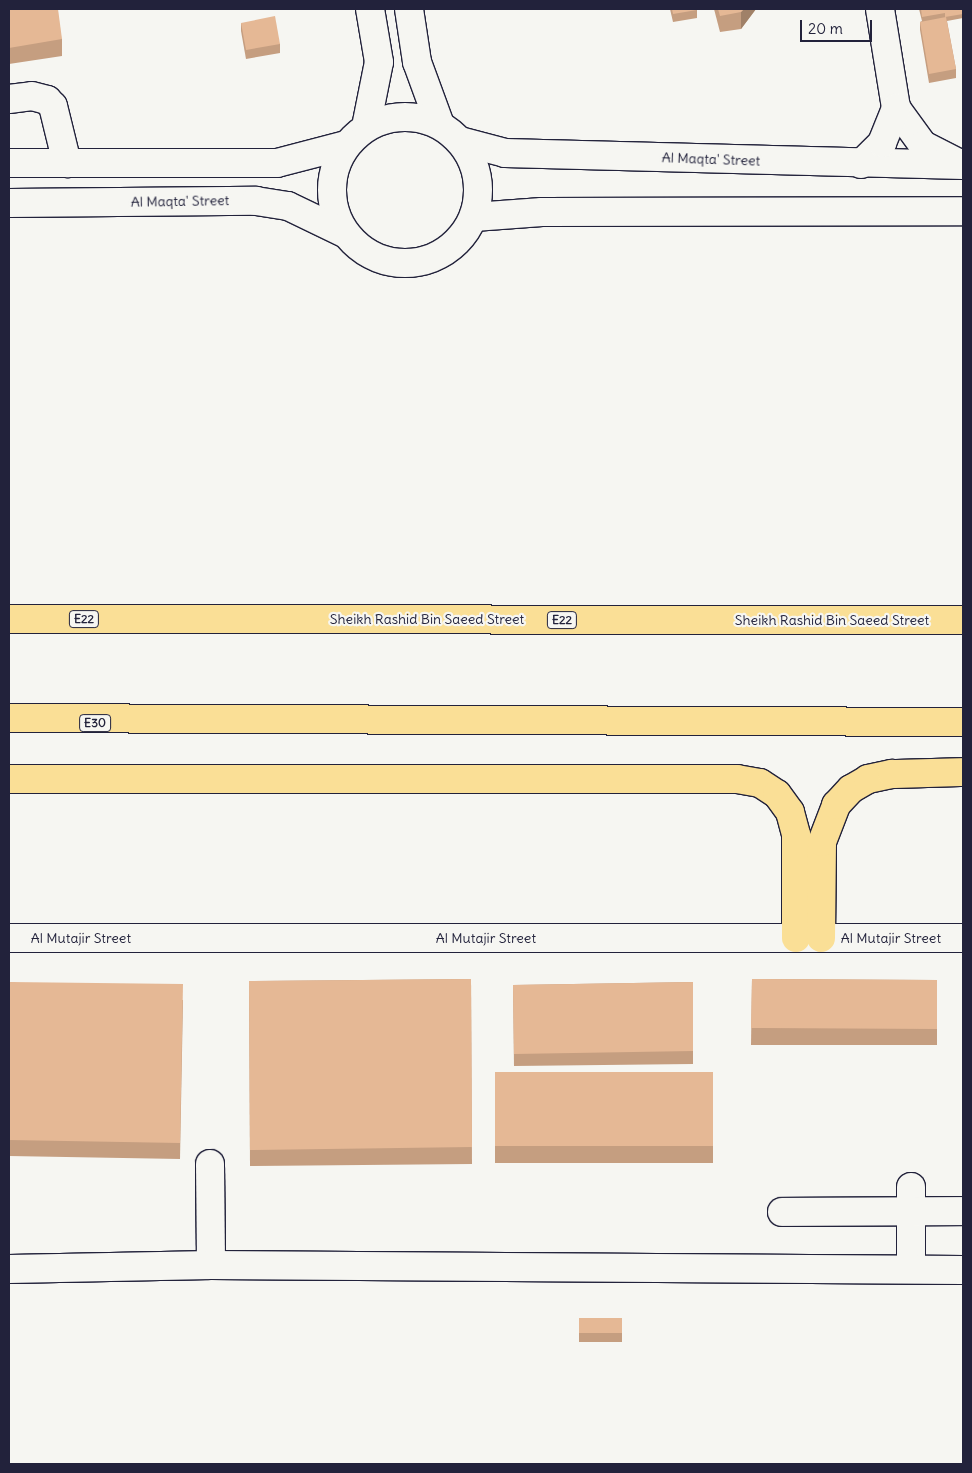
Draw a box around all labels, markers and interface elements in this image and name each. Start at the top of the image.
scale bar [802,10,874,42]
text: 20 m [808,19,843,38]
street label: Al Maqta' Street [662,149,760,169]
street label: Al Maqta' Street [131,192,229,210]
road number: E22 [68,610,100,628]
road number: E22 [546,610,578,630]
street label: Sheikh Rashid Bin Saeed Street [330,611,524,627]
street label: Sheikh Rashid Bin Saeed Street [735,612,929,628]
road number: E30 [79,714,111,732]
street label: Al Mutajir Street [31,930,131,946]
street label: Al Mutajir Street [436,930,536,946]
street label: Al Mutajir Street [841,930,941,946]

